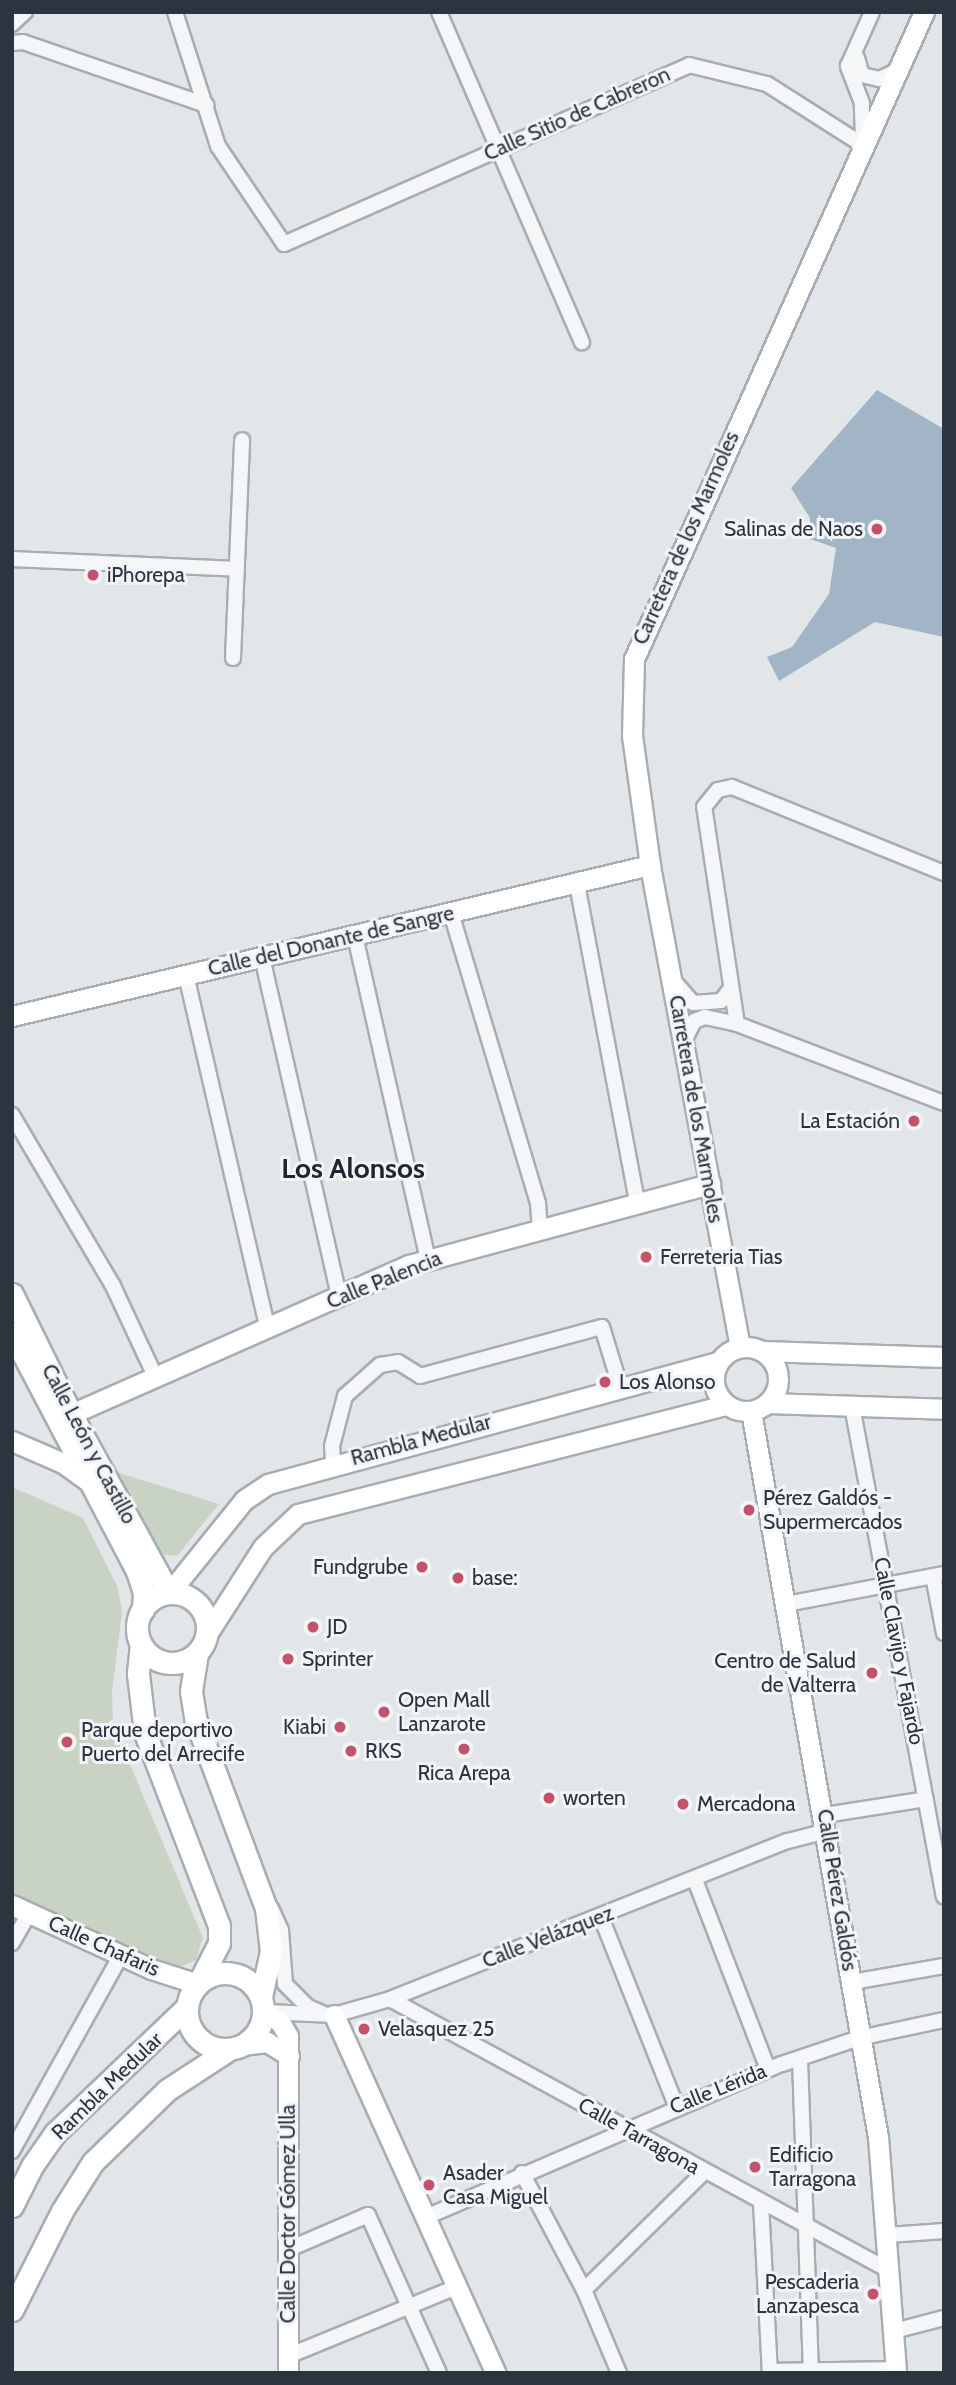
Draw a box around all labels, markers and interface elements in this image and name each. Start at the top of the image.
street label: Calle Sitio de Cabreron [480,62,674,166]
street label: Carretera de los Marmoles [628,428,744,648]
place label: Salinas de Naos [724,516,863,542]
marker: Salinas de Naos [869,521,885,537]
place label: iPhorepa [107,562,185,588]
marker: iPhorepa [85,567,101,583]
street label: Calle del Donante de Sangre [206,900,456,982]
street label: Carretera de los Marmoles [664,993,728,1225]
place label: La Estación [800,1108,900,1134]
marker: La Estación [906,1113,922,1129]
district label: Los Alonsos [281,1151,425,1185]
place label: Ferreteria Tias [660,1244,782,1270]
street label: Calle Palencia [323,1246,445,1314]
marker: Ferreteria Tias [638,1249,654,1265]
street label: Calle León y Castillo [36,1360,142,1528]
place label: Los Alonso [619,1369,715,1395]
marker: Los Alonso [597,1374,613,1390]
street label: Rambla Medular [348,1409,494,1471]
place label: Pérez Galdós - Supermercados [763,1485,902,1535]
marker: Pérez Galdós - Supermercados [741,1502,757,1518]
place label: Fundgrube [313,1554,408,1580]
street label: Calle Clavijo y Fajardo [868,1555,930,1747]
marker: Fundgrube [414,1559,430,1575]
place label: base: [472,1565,518,1591]
marker: base: [450,1570,466,1586]
place label: JD [327,1614,348,1640]
marker: JD [305,1619,321,1635]
place label: Sprinter [302,1646,373,1672]
place label: Centro de Salud de Valterra [714,1648,856,1698]
marker: Sprinter [280,1651,296,1667]
marker: Centro de Salud de Valterra [862,1663,882,1683]
place label: Open Mall Lanzarote [398,1687,490,1737]
marker: Open Mall Lanzarote [376,1704,392,1720]
place label: Kiabi [283,1714,326,1740]
place label: Parque deportivo Puerto del Arrecife [81,1717,245,1767]
marker: Kiabi [332,1719,348,1735]
marker: Parque deportivo Puerto del Arrecife [59,1734,75,1750]
place label: RKS [365,1738,402,1764]
marker: Rica Arepa [456,1741,472,1757]
marker: RKS [343,1743,359,1759]
place label: Rica Arepa [417,1760,511,1786]
place label: worten [563,1785,626,1811]
marker: worten [541,1790,557,1806]
place label: Mercadona [697,1791,796,1817]
marker: Mercadona [675,1796,691,1812]
street label: Calle Pérez Galdós [812,1807,862,1973]
street label: Calle Velázquez [479,1900,617,1974]
street label: Calle Chafaris [44,1910,164,1982]
place label: Velasquez 25 [378,2016,494,2042]
marker: Velasquez 25 [356,2021,372,2037]
street label: Rambla Medular [46,2027,168,2145]
street label: Calle Lérida [666,2058,770,2120]
street label: Calle Tarragona [574,2092,704,2180]
street label: Calle Doctor Gómez Ulla [275,2105,301,2323]
place label: Edificio Tarragona [769,2142,856,2192]
marker: Edificio Tarragona [747,2159,763,2175]
place label: Asader Casa Miguel [443,2160,548,2210]
marker: Asader Casa Miguel [421,2177,437,2193]
place label: Pescaderia Lanzapesca [756,2269,859,2319]
marker: Pescaderia Lanzapesca [865,2286,881,2302]

